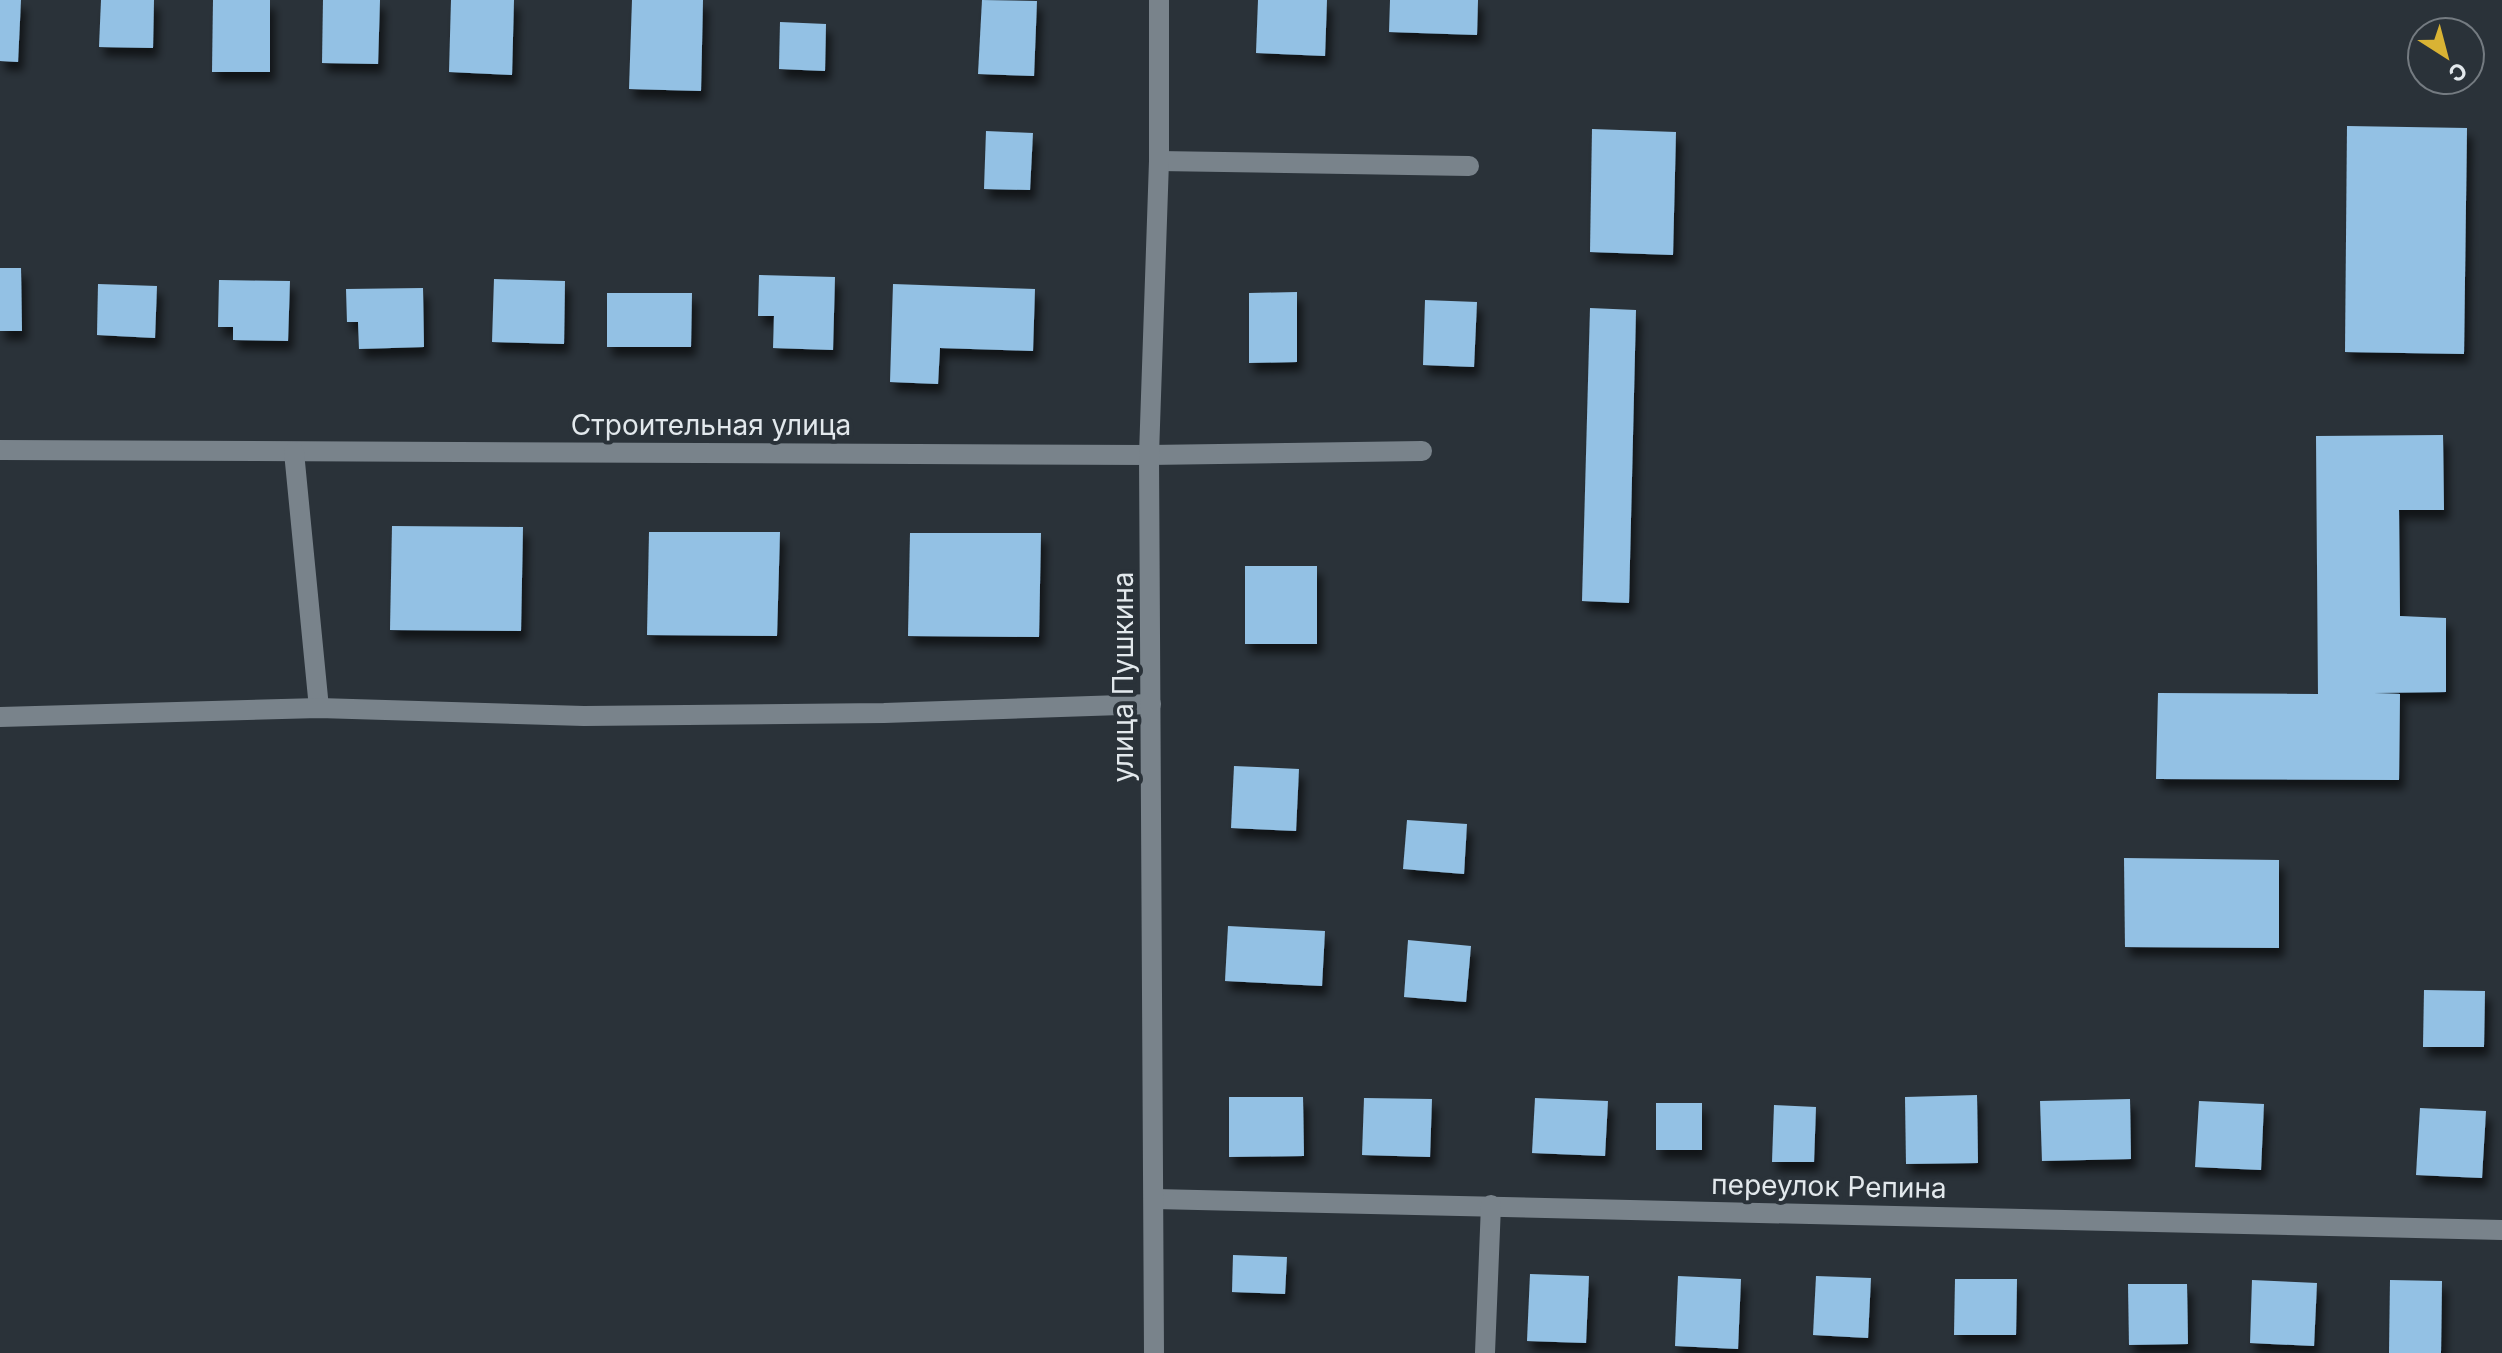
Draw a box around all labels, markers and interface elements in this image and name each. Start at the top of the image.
north arrow [2406,16,2486,96]
text: С [2444,57,2472,87]
street label: Строительная улица [571,408,851,442]
street label: улица Пушкина [1106,571,1140,783]
street label: переулок Репина [1711,1167,1947,1205]

